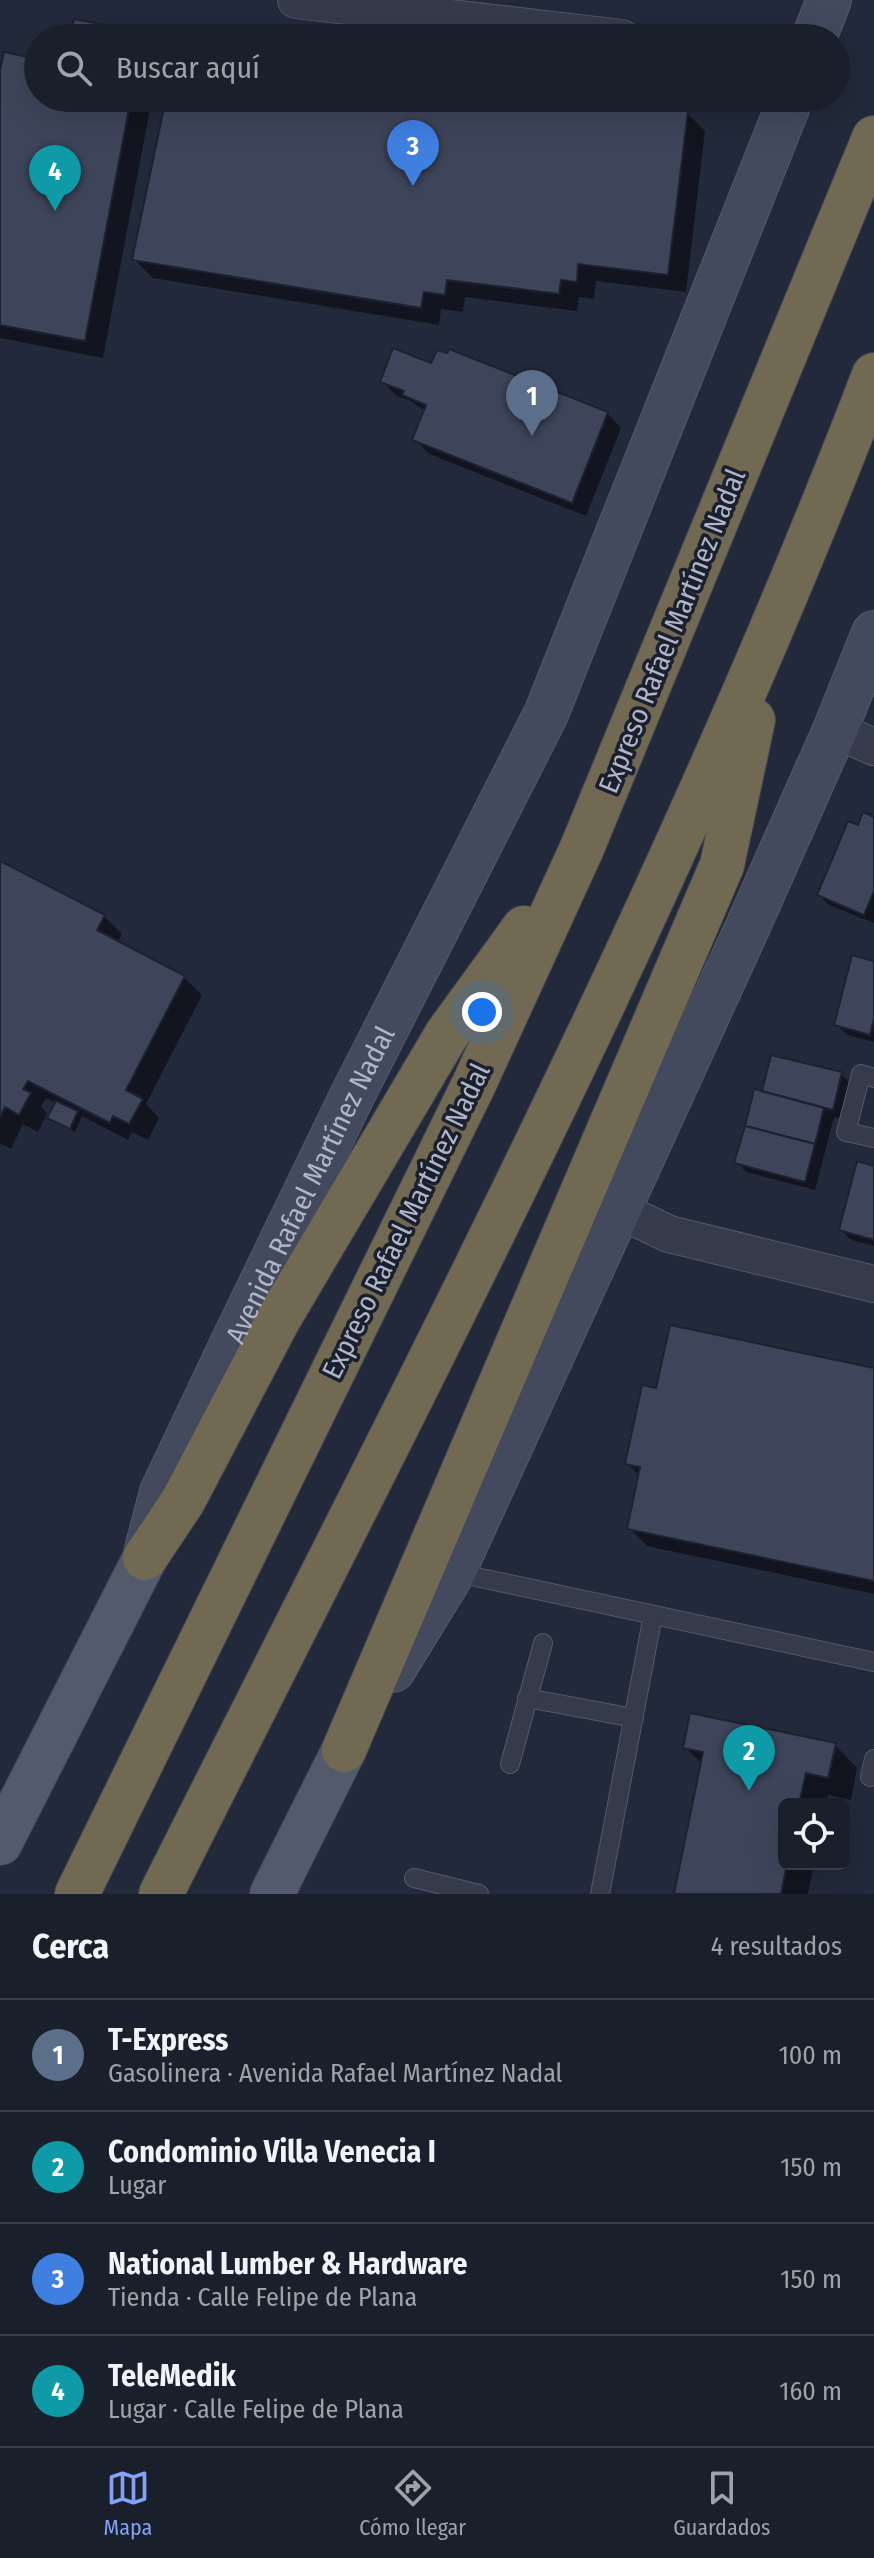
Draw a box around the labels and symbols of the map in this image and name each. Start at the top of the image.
pin: 3 [387,120,439,186]
pin: 4 [29,145,81,211]
pin: 1 [506,370,558,436]
street label: Expreso Rafael Martínez Nadal [592,464,752,798]
your location [462,992,502,1032]
street label: Avenida Rafael Martínez Nadal [218,1021,401,1349]
street label: Expreso Rafael Martínez Nadal [315,1058,497,1384]
pin: 2 [723,1725,775,1791]

